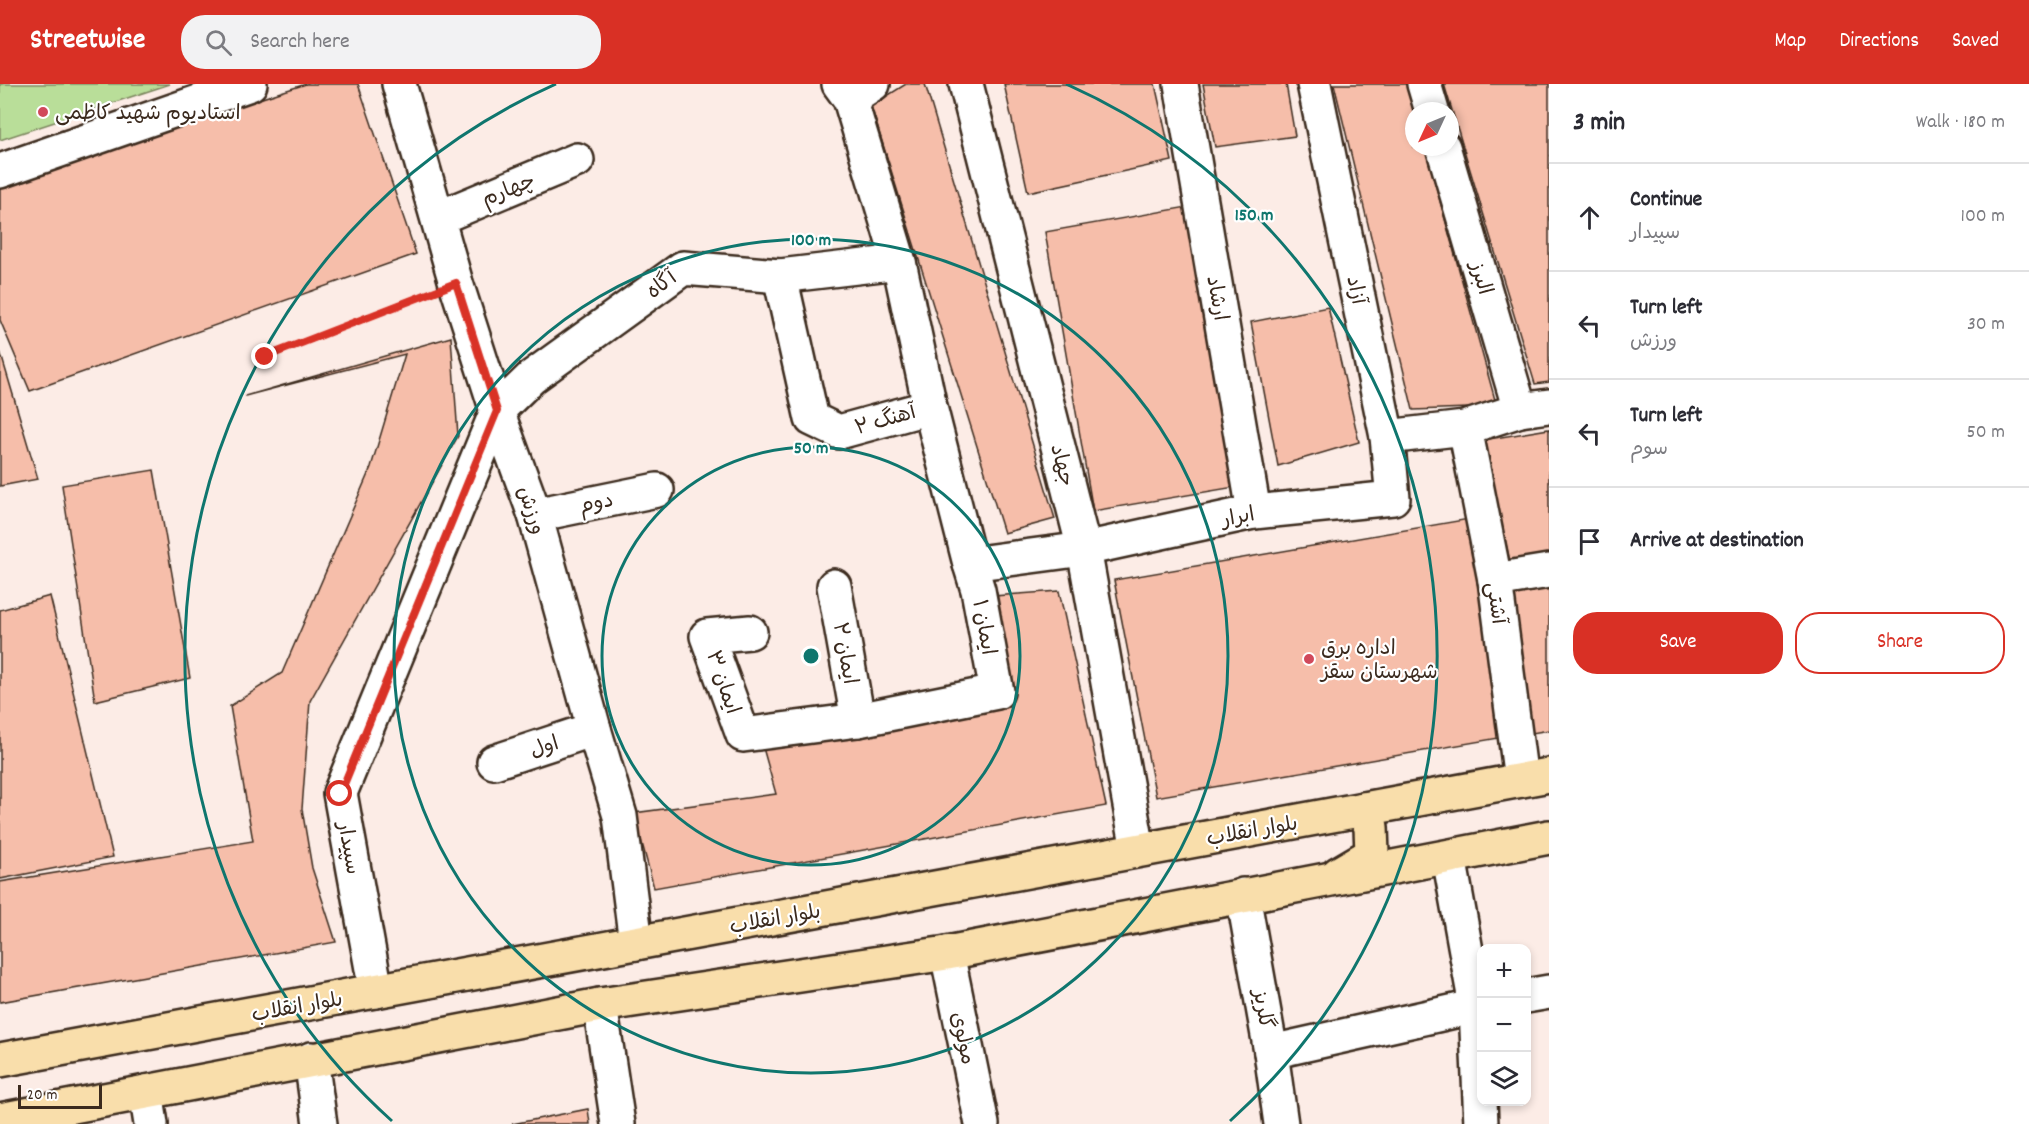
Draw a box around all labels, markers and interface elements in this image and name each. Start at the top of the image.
search box [181,15,601,69]
text: Streetwise [30,22,145,62]
icon: search [202,26,235,59]
text: Search here [250,27,350,58]
text: Map [1775,27,1806,57]
text: Directions [1839,27,1919,57]
text: Saved [1952,27,1999,57]
place label: استادیوم شهید کاظمی [55,100,241,130]
north arrow [1405,102,1459,156]
marker: استادیوم شهید کاظمی [36,105,50,119]
text: 3 min [1573,105,1625,142]
text: Walk · 180 m [1916,109,2005,137]
street label: چهارم [478,167,540,216]
text: Continue [1630,185,1702,216]
icon: ahead [1573,201,1606,234]
text: 100 m [1961,203,2005,231]
text: 150 m [1235,204,1273,229]
text: سپیدار [1630,220,1680,248]
text: 100 m [791,229,831,254]
street label: البرز [1460,257,1498,299]
street label: آگاه [641,264,685,308]
street label: ارشاد [1196,274,1234,323]
street label: آزاد [1336,274,1372,308]
text: Turn left [1630,293,1702,324]
icon: left [1573,309,1606,342]
text: 30 m [1967,311,2005,339]
text: ورزش [1630,328,1677,356]
route end [251,343,277,369]
street label: آهنگ ۲ [852,399,921,445]
text: Turn left [1630,401,1702,432]
icon: left [1573,417,1606,450]
text: 50 m [1967,419,2005,447]
text: سوم [1630,436,1668,464]
text: 50 m [794,437,828,462]
street label: جهاد [1040,441,1080,490]
street label: ورزش [507,483,551,539]
street label: دوم [577,487,616,523]
street label: ابرار [1217,501,1258,537]
icon: arrive [1573,525,1606,558]
text: Arrive at destination [1630,526,1804,557]
street label: آشتی [1476,580,1512,627]
street label: ایمان ۱ [962,597,1002,658]
button: Save [1573,612,1783,674]
button: Share [1795,612,2005,674]
street label: ایمان ۲ [823,620,863,687]
place label: اداره برق شهرستان سقز [1319,635,1438,689]
centre of rings [801,646,821,666]
street label: ایمان ۳ [696,647,746,719]
marker: اداره برق شهرستان سقز [1302,652,1316,666]
street label: اول [527,730,563,768]
route start [326,780,352,806]
street label: بلوار انقلاب [1205,810,1300,856]
street label: سپیدار [327,818,366,877]
street label: بلوار انقلاب [728,898,823,944]
map controls [1477,944,1531,1106]
button: + [1477,944,1531,998]
street label: گلریز [1242,985,1279,1032]
street label: بلوار انقلاب [250,986,345,1032]
button: − [1477,998,1531,1052]
street label: مولوی [941,1009,981,1068]
button: layers [1477,1052,1531,1106]
scale bar [18,1082,102,1110]
text: 20 m [27,1084,57,1107]

